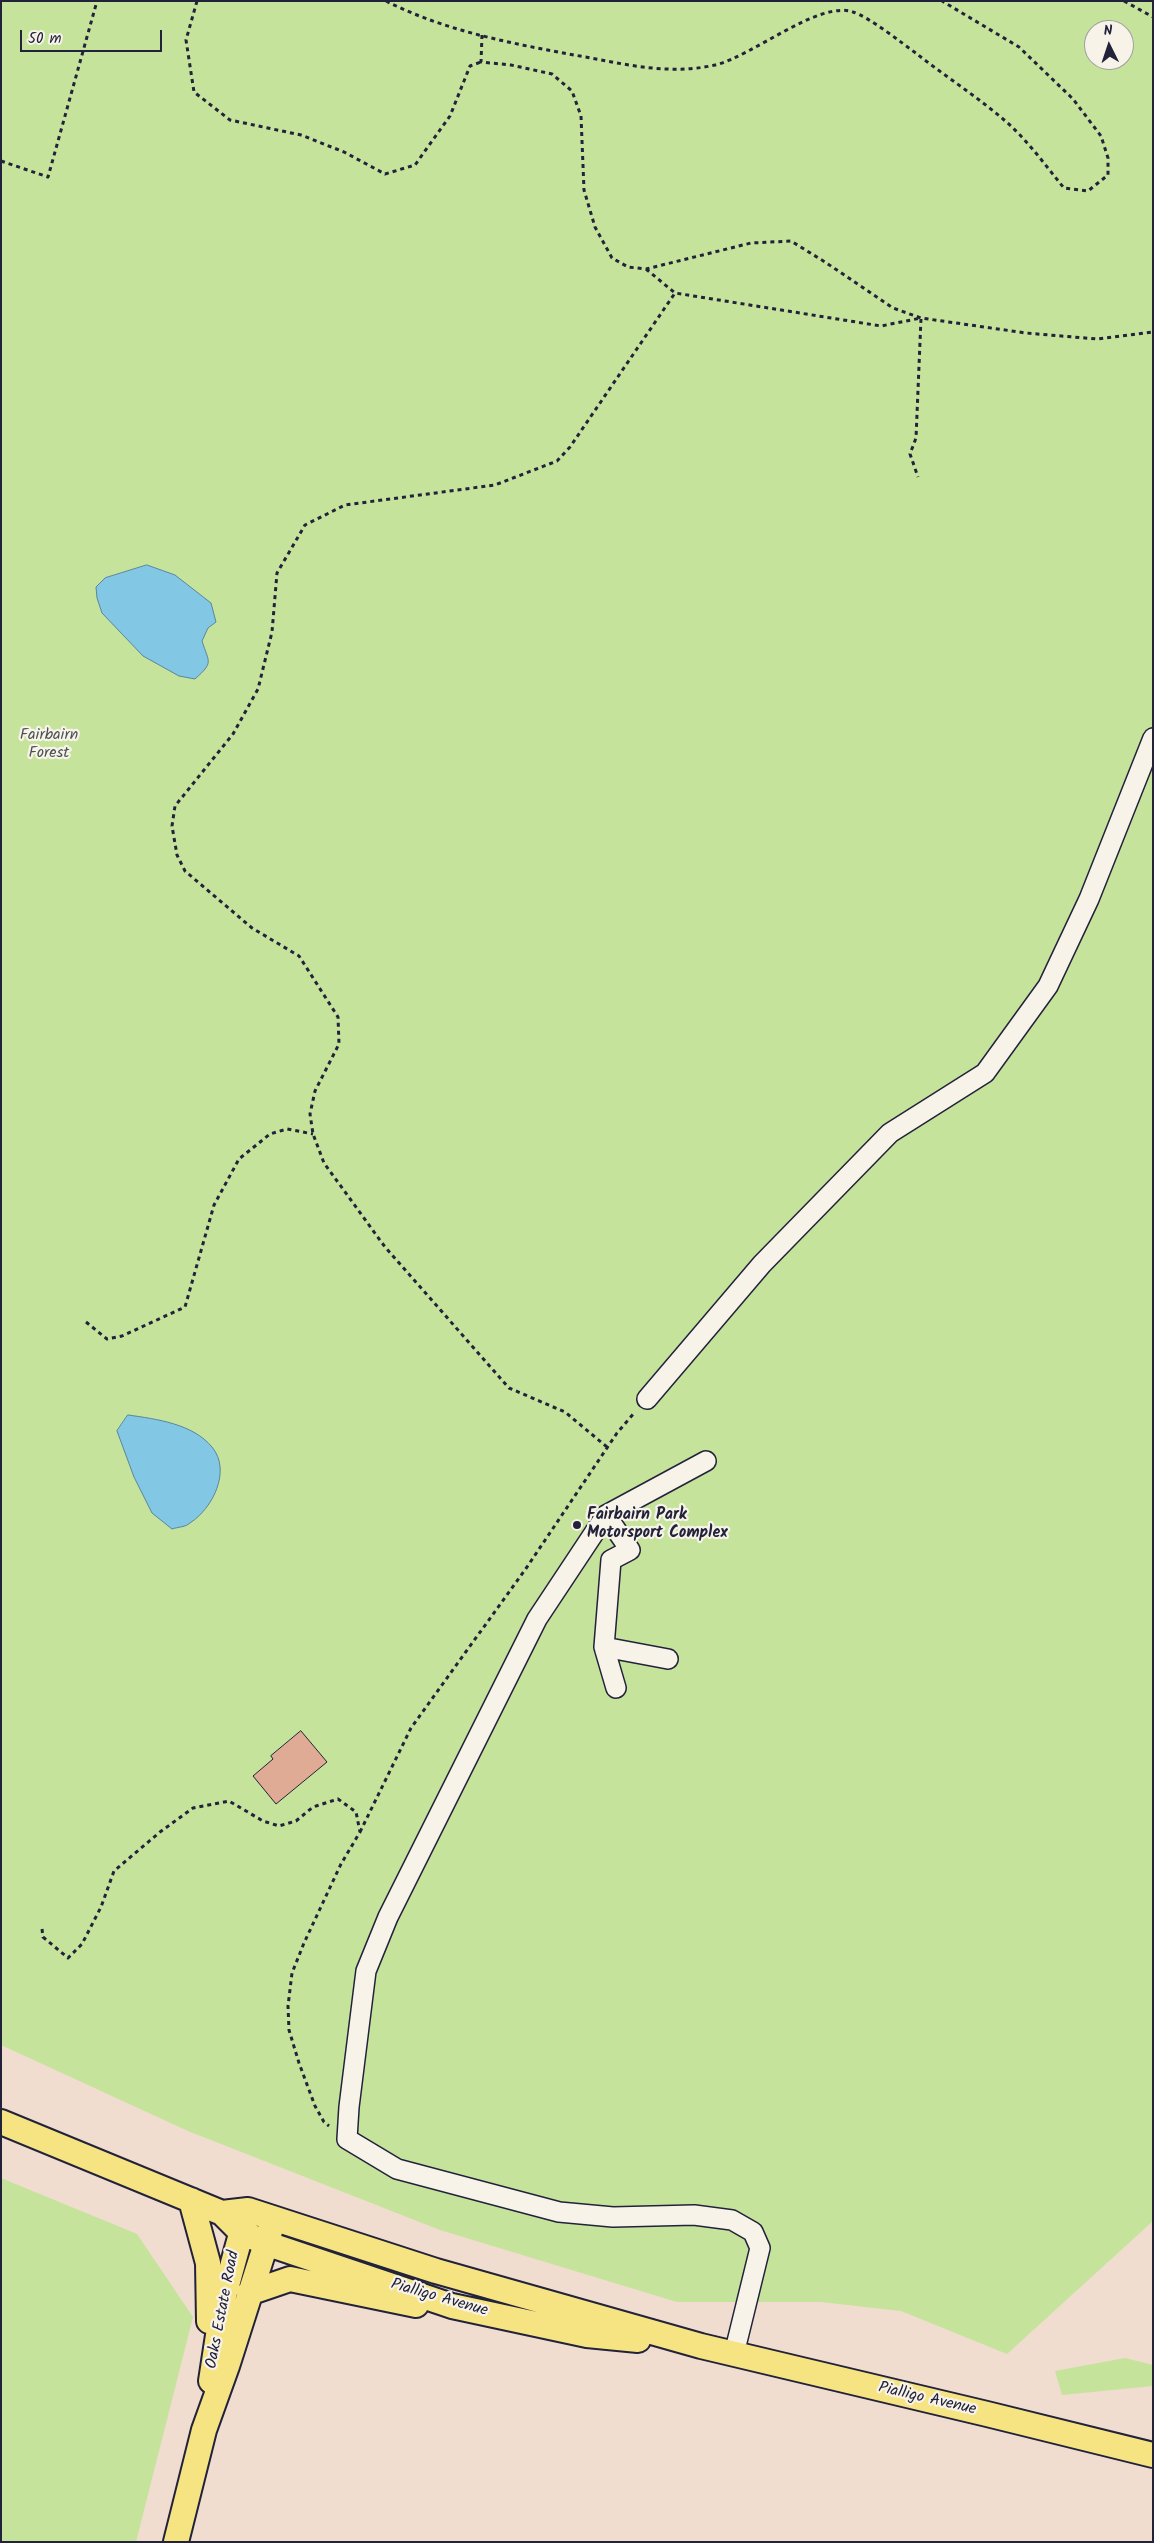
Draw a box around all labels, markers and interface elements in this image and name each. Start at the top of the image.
scale bar [22,20,165,52]
north arrow [1084,20,1134,70]
text: N [1103,20,1113,42]
text: 50 m [28,27,62,51]
park label: Fairbairn Forest [20,726,78,764]
place label: Fairbairn Park Motorsport Complex [587,1506,728,1544]
marker: Fairbairn Park Motorsport Complex [571,1519,583,1531]
street label: Oaks Estate Road [203,2249,245,2371]
street label: Pialligo Avenue [388,2276,490,2322]
street label: Pialligo Avenue [876,2379,978,2421]

